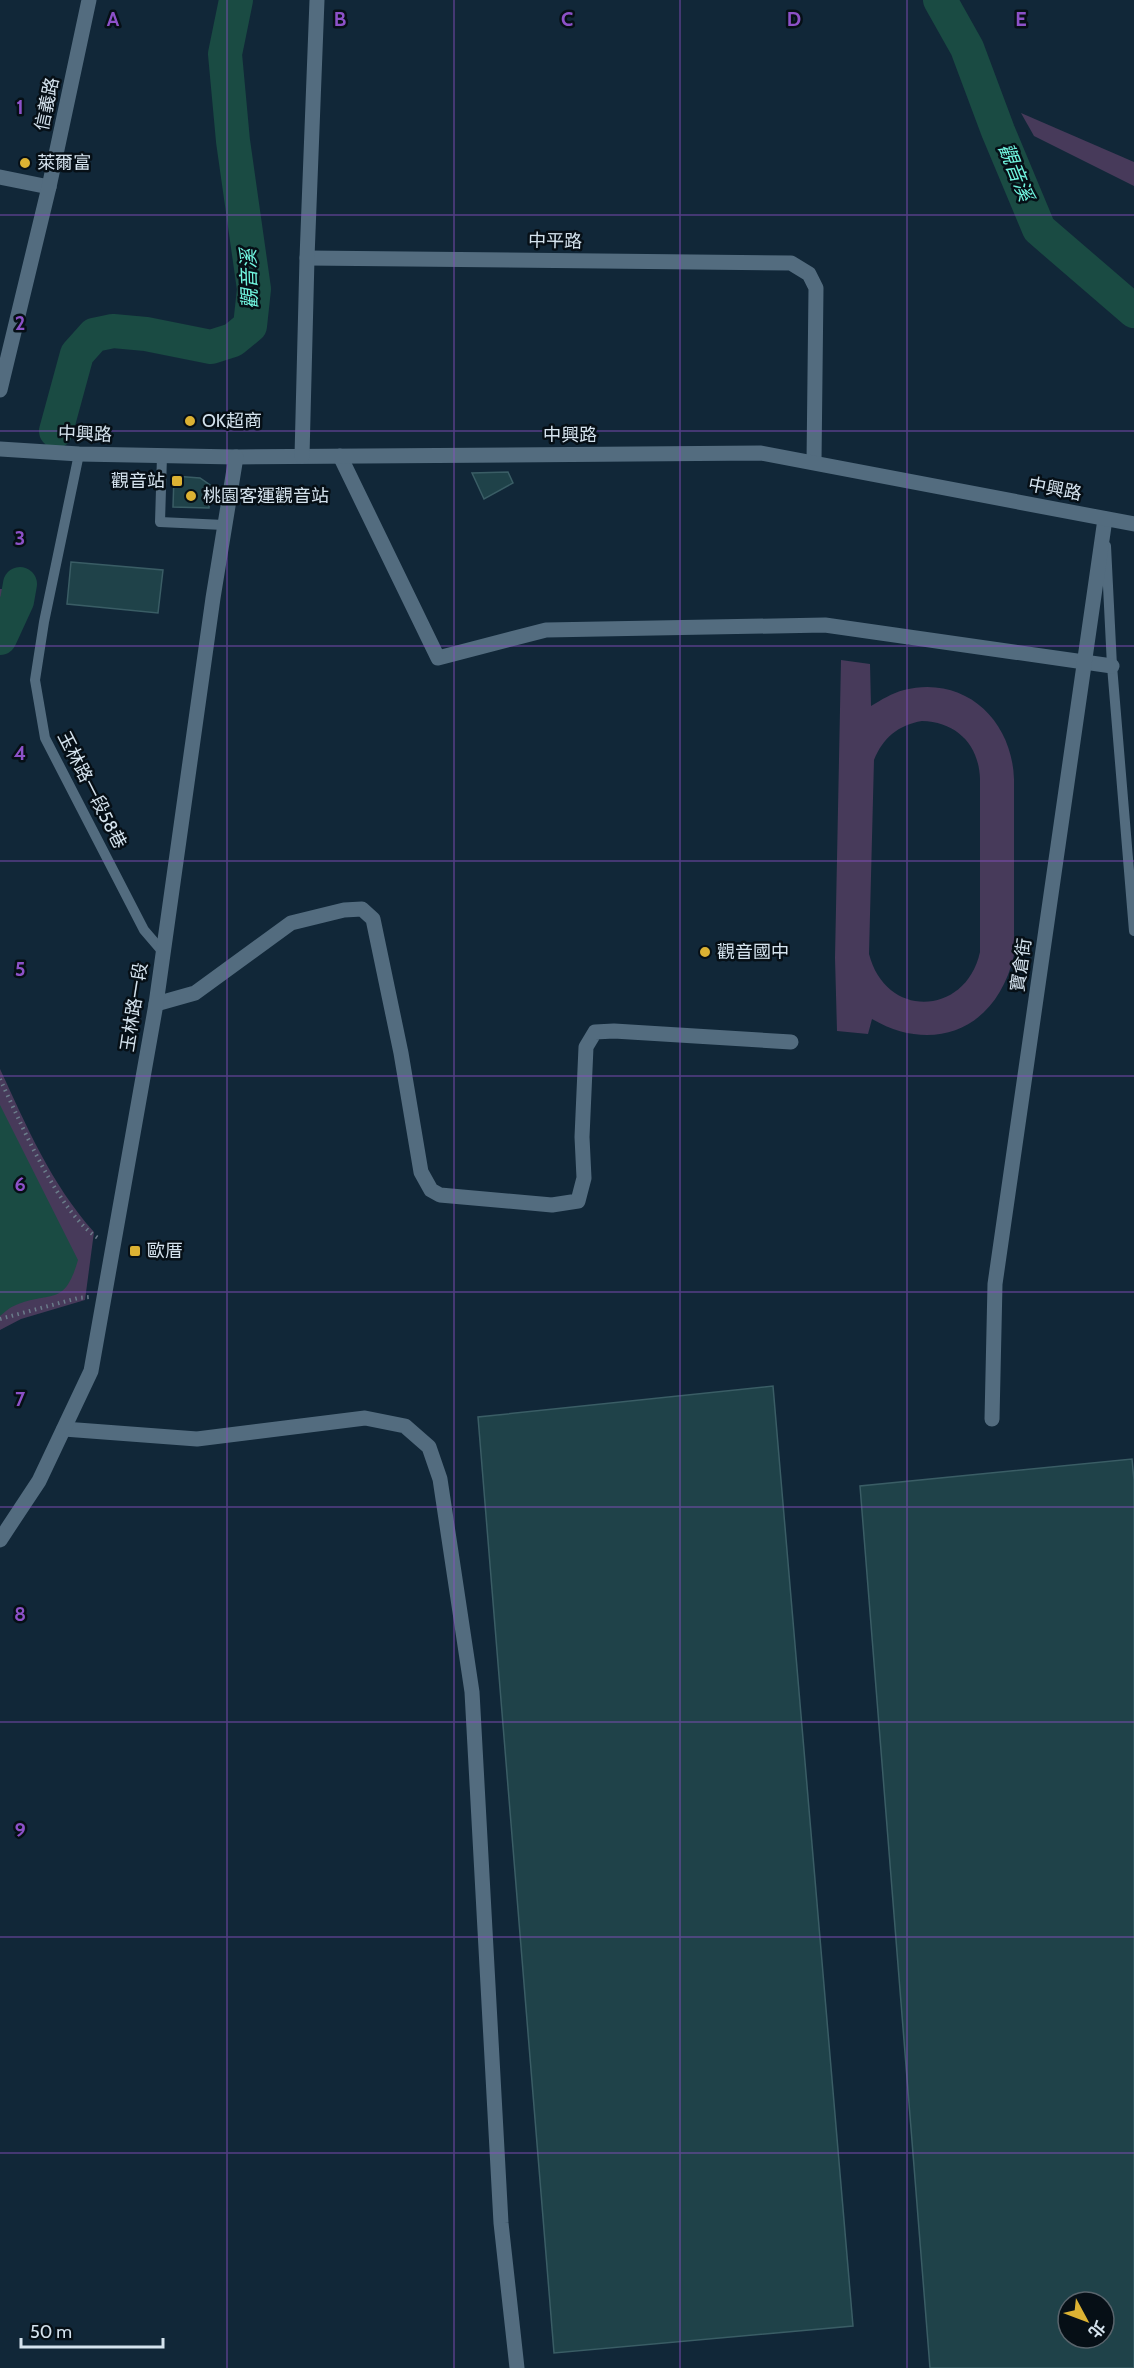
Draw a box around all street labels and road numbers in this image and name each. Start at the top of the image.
street label: 信義路 [31,75,63,133]
street label: 中平路 [528,230,582,252]
street label: 中興路 [58,422,112,446]
street label: 中興路 [543,424,597,446]
street label: 中興路 [1026,473,1084,505]
street label: 玉林路一段58巷 [53,728,131,852]
street label: 寶倉街 [1006,937,1036,993]
street label: 玉林路一段 [116,961,152,1053]

